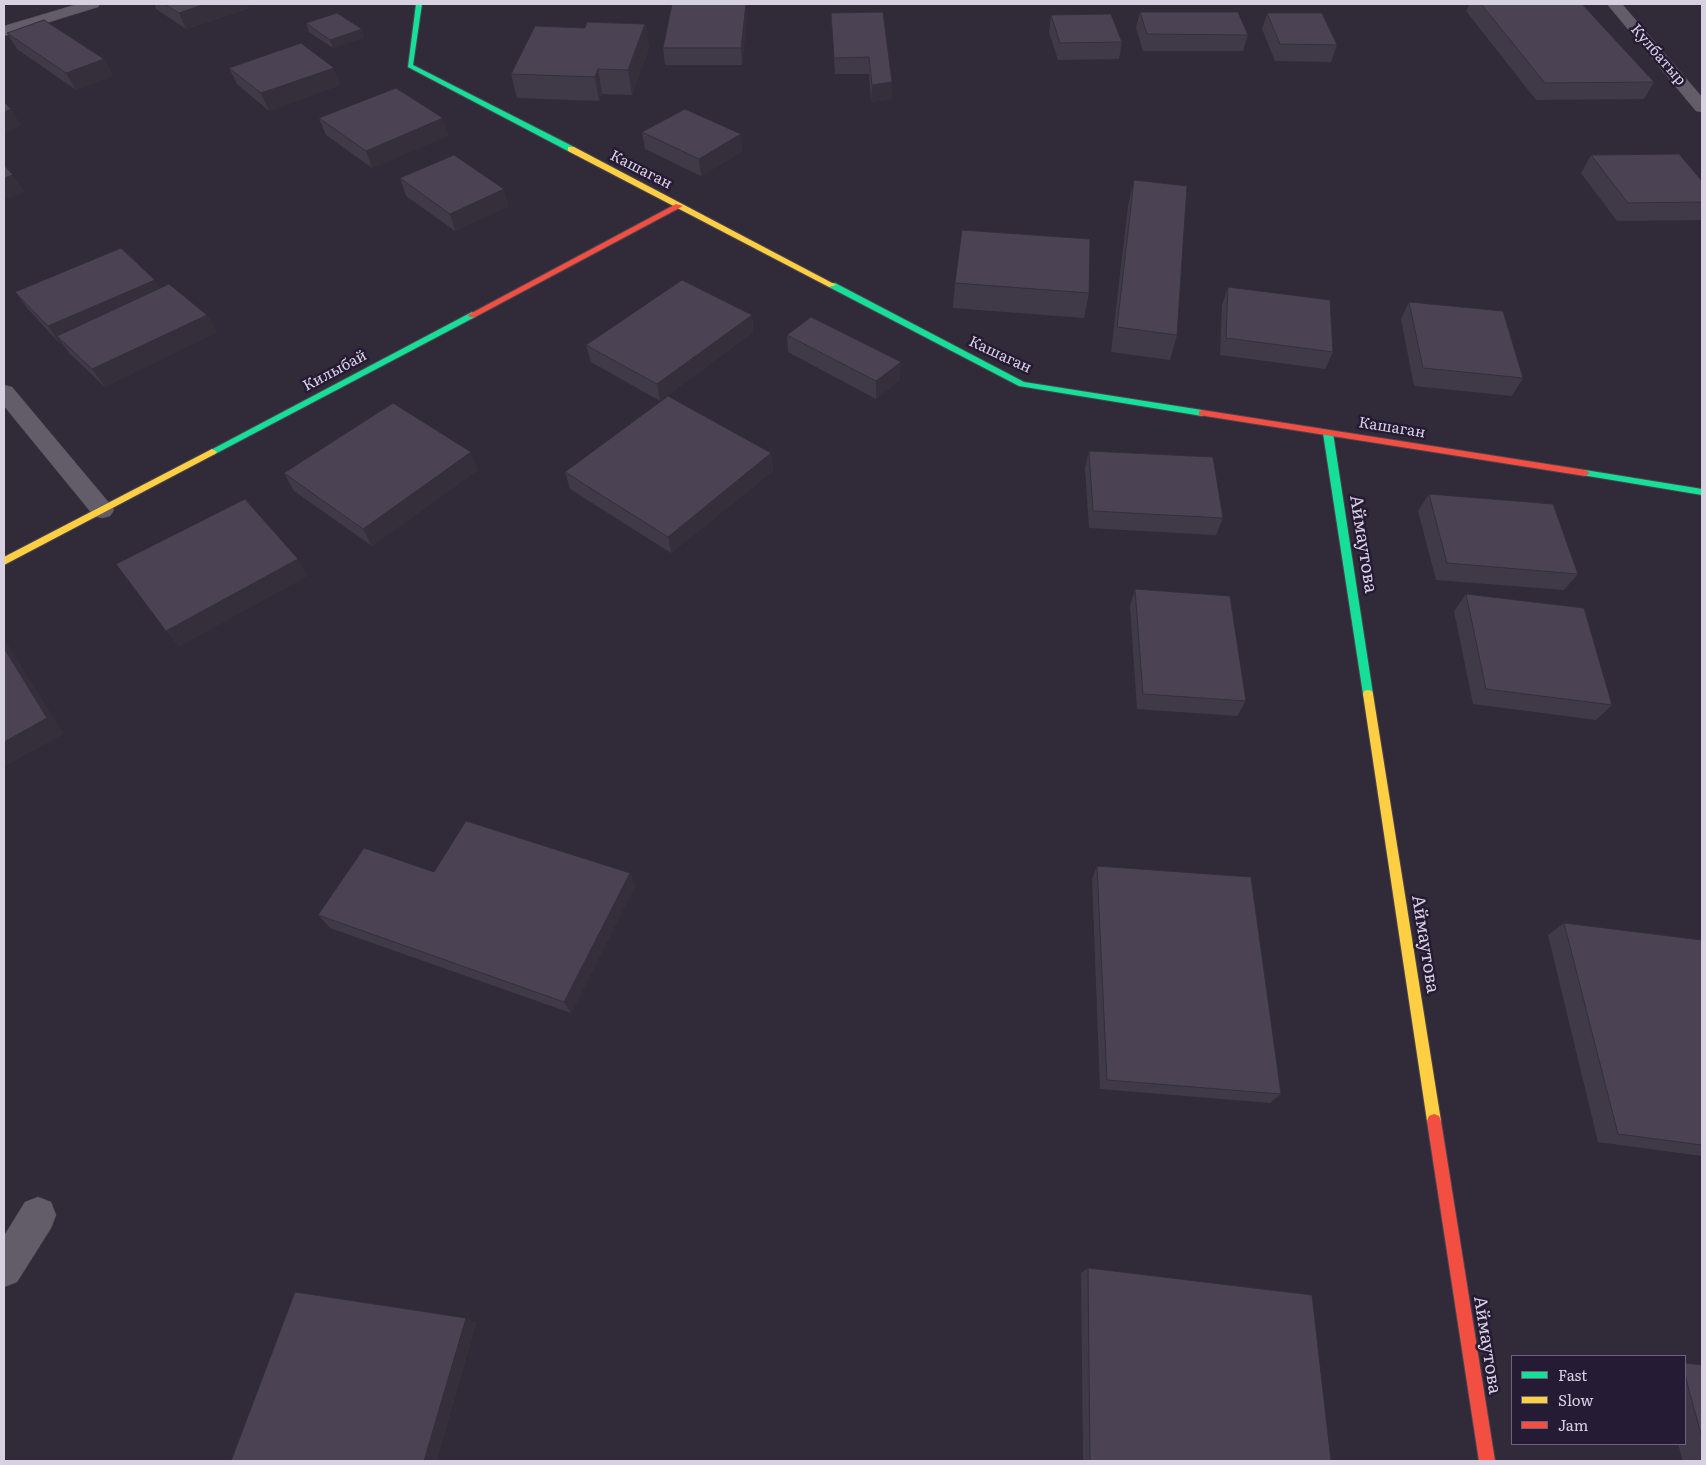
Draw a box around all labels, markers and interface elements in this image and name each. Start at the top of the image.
street label: Кулбатыр [1627,21,1689,89]
street label: Кашаган [607,147,675,193]
street label: Кашаган [966,333,1034,377]
street label: Килыбай [300,347,370,395]
street label: Кашаган [1357,414,1427,442]
street label: Аймаутова [1345,493,1381,595]
street label: Аймаутова [1407,893,1443,995]
street label: Аймаутова [1469,1294,1505,1396]
legend [1511,1355,1686,1445]
text: Fast [1558,1363,1587,1386]
text: Slow [1558,1388,1593,1411]
text: Jam [1558,1413,1588,1436]

